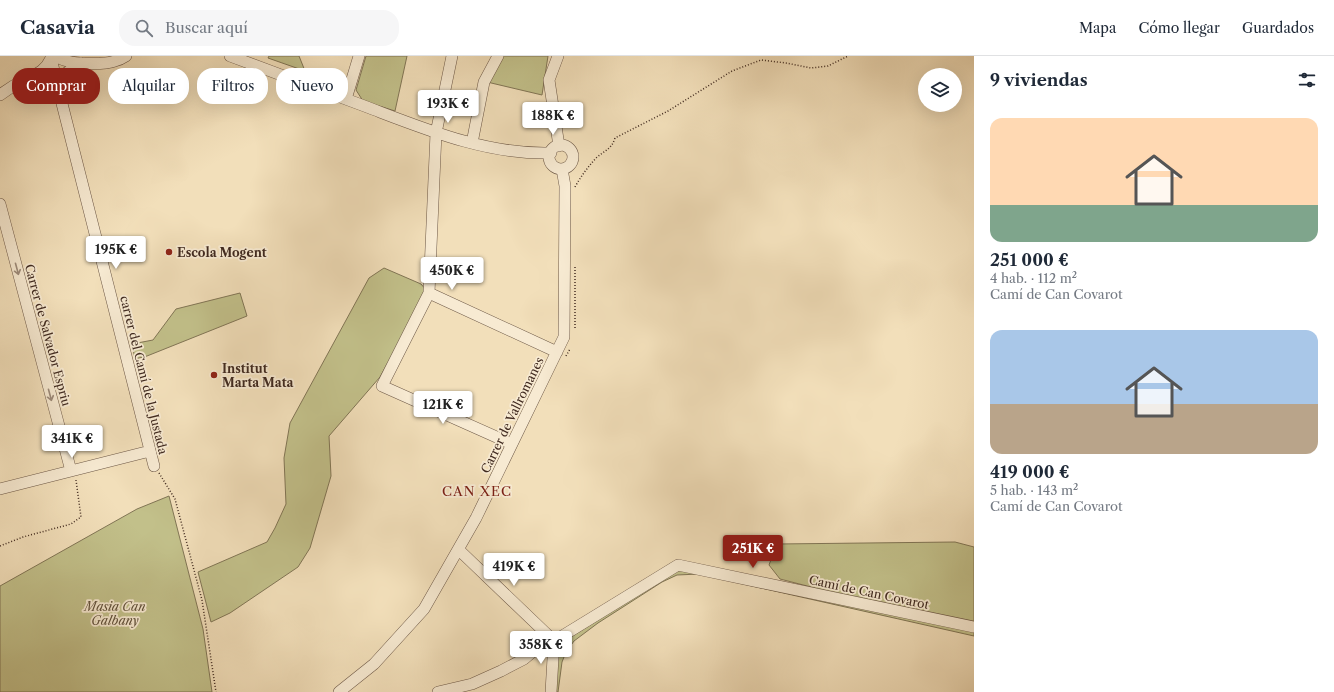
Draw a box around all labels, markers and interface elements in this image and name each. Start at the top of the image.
search box [119,10,399,46]
text: Casavia [20,16,95,39]
icon: search [133,17,155,39]
text: Buscar aquí [165,18,248,37]
text: Mapa [1079,19,1116,37]
text: Cómo llegar [1138,19,1220,37]
text: Guardados [1242,19,1314,37]
chip: Comprar [12,68,100,104]
chip: Alquilar [108,68,189,104]
chip: Filtros [197,68,268,104]
chip: Nuevo [276,68,348,104]
map controls [918,68,962,112]
button: layers [918,68,962,112]
icon: filters [1296,69,1318,91]
text: 9 viviendas [990,70,1088,90]
pin: 193K € [415,90,481,124]
text: 193K € [427,95,469,111]
pin: 188K € [520,102,586,136]
text: 188K € [531,107,575,123]
icon: home [1118,144,1190,216]
pin: 195K € [83,236,149,270]
text: 195K € [95,241,137,257]
place label: Escola Mogent [177,245,267,260]
marker: Escola Mogent [164,247,174,257]
text: 251 000 € [990,250,1069,270]
pin: 450K € [419,257,485,291]
one-way arrow [14,262,21,275]
street label: Carrer de Salvador Espriu [22,262,74,408]
text: 450K € [430,262,474,278]
text: 4 hab. · 112 m² [990,270,1077,286]
text: Camí de Can Covarot [990,286,1123,302]
street label: carrer del Camí de la Justada [117,294,171,456]
street label: Carrer de Vallromanes [477,355,547,475]
icon: home [1118,356,1190,428]
place label: Institut Marta Mata [222,361,295,390]
marker: Institut Marta Mata [209,370,219,380]
one-way arrow [47,388,55,401]
pin: 121K € [410,391,476,425]
text: 121K € [423,396,463,412]
pin: 341K € [39,425,105,459]
text: 341K € [51,430,93,446]
text: 419 000 € [990,462,1070,482]
text: 5 hab. · 143 m² [990,482,1078,498]
district label: CAN XEC [442,483,512,499]
text: Camí de Can Covarot [990,498,1123,514]
pin: 251K € [720,535,786,569]
text: 251K € [732,540,774,556]
pin: 419K € [481,553,547,587]
text: 419K € [493,558,535,574]
street label: Camí de Can Covarot [808,572,931,612]
park label: Masia Can Galbany [83,599,145,628]
pin: 358K € [508,631,574,665]
text: 358K € [519,636,563,652]

